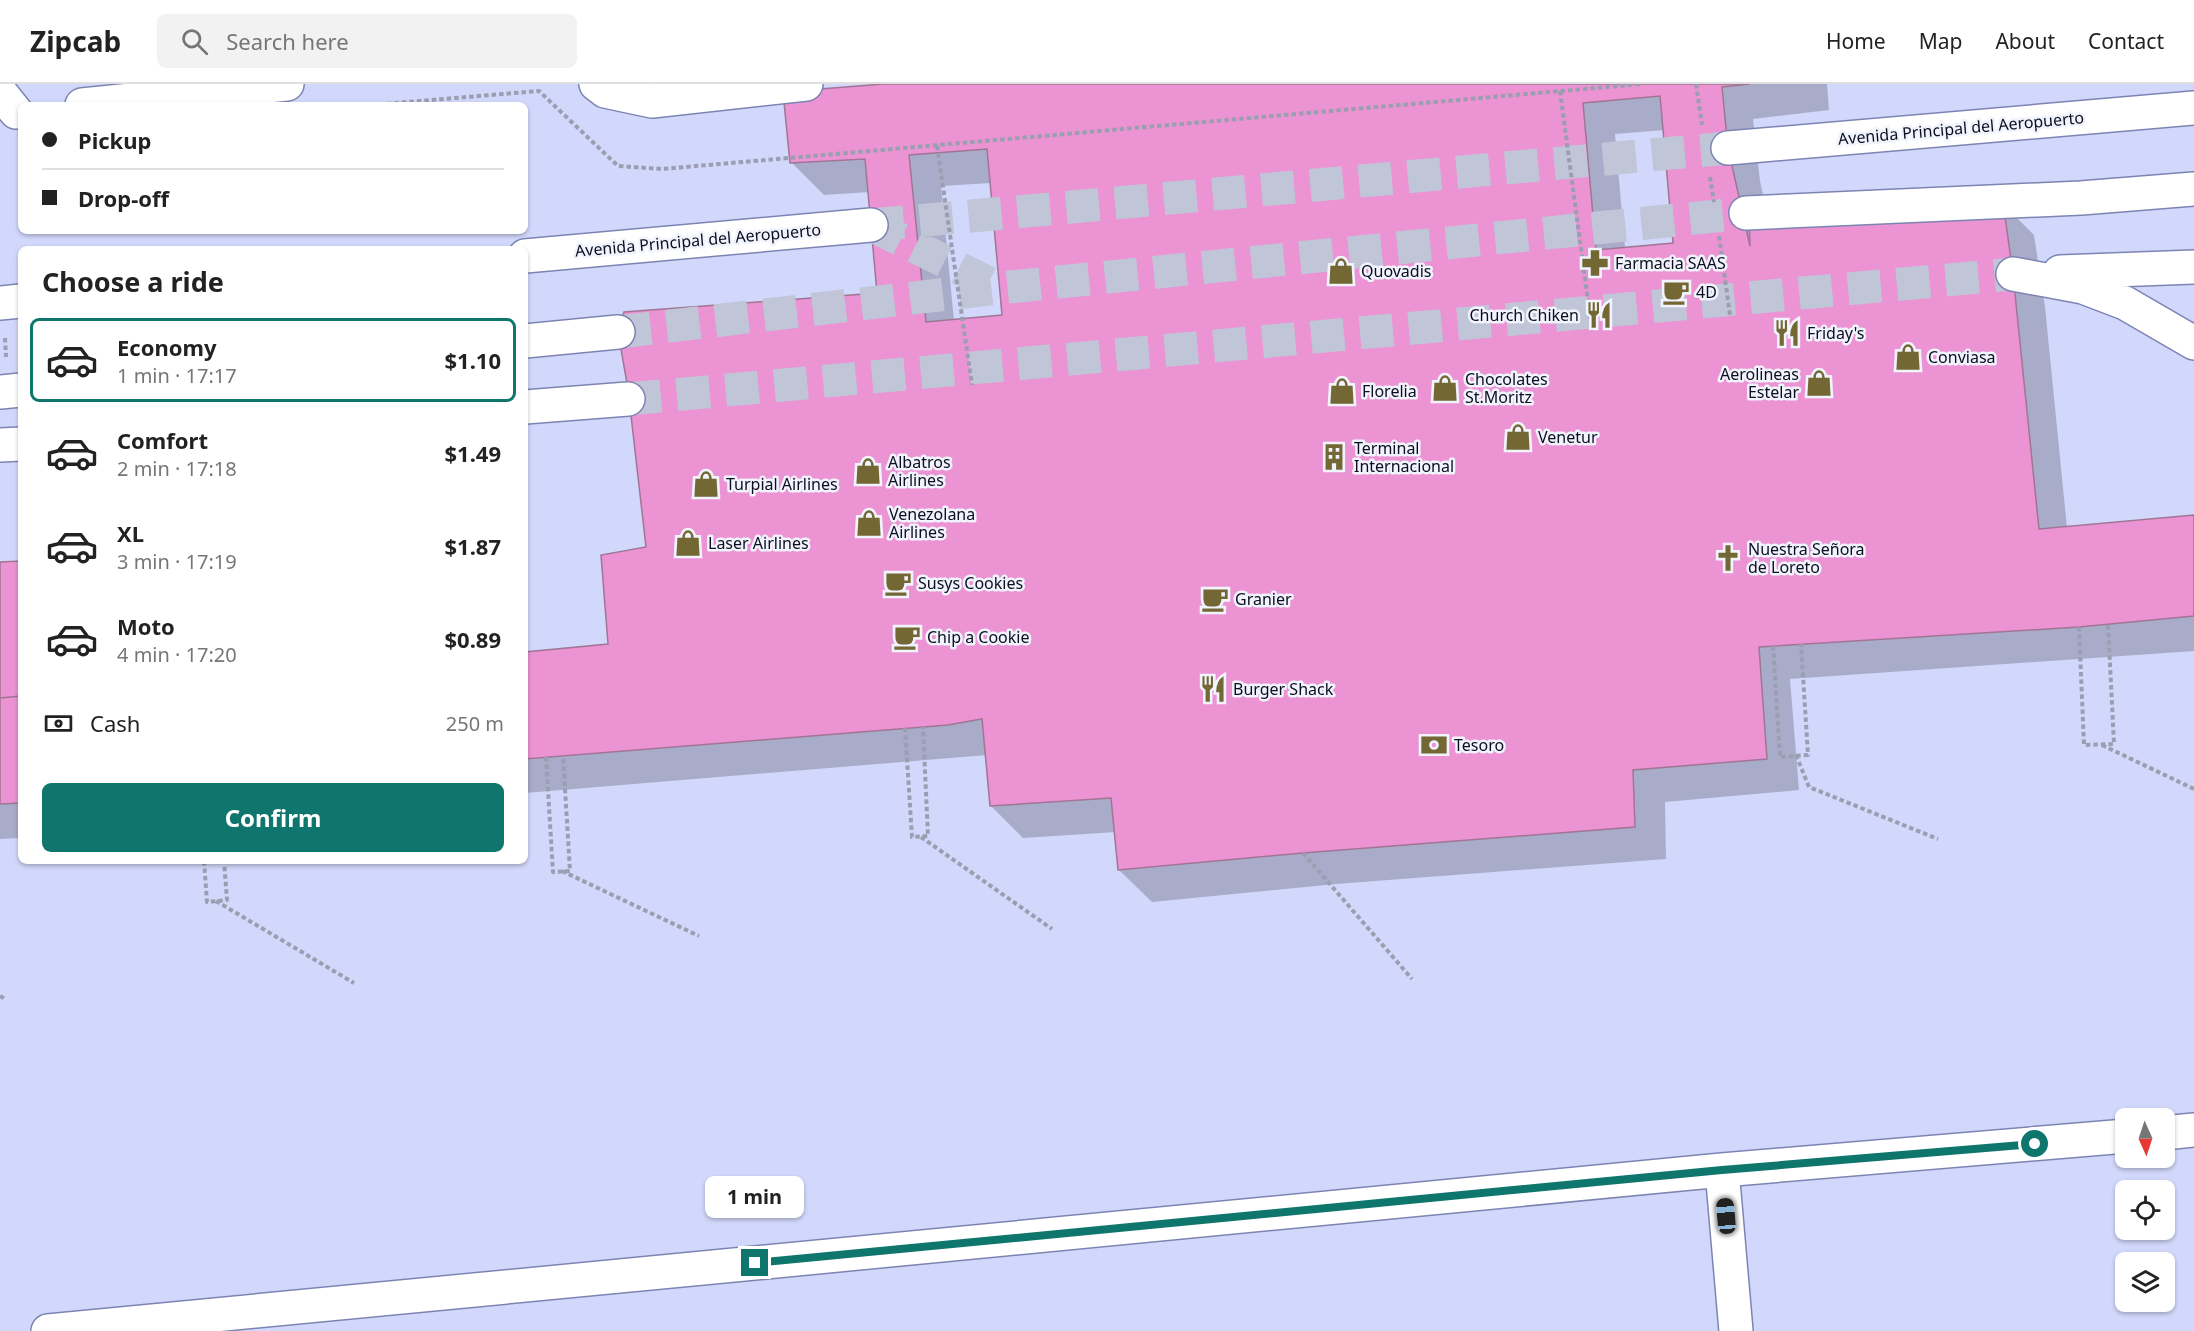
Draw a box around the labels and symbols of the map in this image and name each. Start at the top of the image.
street label: Avenida Principal del Aeropuerto [1837,106,2085,150]
street label: Avenida Principal del Aeropuerto [574,218,822,262]
pharmacy icon: Farmacia SAAS [1580,248,1610,278]
place label: Farmacia SAAS [1615,252,1726,274]
shop icon: Quovadis [1326,256,1356,286]
place label: Quovadis [1361,260,1431,282]
cafe icon: 4D [1661,277,1691,307]
place label: 4D [1696,281,1717,303]
restaurant icon: Church Chiken [1584,300,1614,330]
place label: Church Chiken [1470,304,1579,326]
restaurant icon: Friday's [1772,318,1802,348]
place label: Friday's [1807,322,1864,344]
shop icon: Conviasa [1893,342,1923,372]
place label: Conviasa [1928,346,1996,368]
place label: Aerolineas Estelar [1720,363,1799,403]
place label: Chocolates St.Moritz [1465,368,1548,408]
shop icon: Aerolineas Estelar [1804,368,1834,398]
shop icon: Chocolates St.Moritz [1430,373,1460,403]
shop icon: Florelia [1327,376,1357,406]
place label: Florelia [1362,380,1417,402]
shop icon: Venetur [1503,422,1533,452]
place label: Venetur [1538,426,1598,448]
place label: Terminal Internacional [1354,437,1454,477]
building icon: Terminal Internacional [1319,442,1349,472]
place label: Albatros Airlines [888,451,951,491]
shop icon: Albatros Airlines [853,456,883,486]
shop icon: Turpial Airlines [691,469,721,499]
place label: Turpial Airlines [726,473,838,495]
place label: Venezolana Airlines [889,503,975,543]
shop icon: Venezolana Airlines [854,508,884,538]
shop icon: Laser Airlines [673,528,703,558]
place label: Laser Airlines [708,532,809,554]
place label: Nuestra Señora de Loreto [1748,538,1865,578]
church icon: Nuestra Señora de Loreto [1713,543,1743,573]
cafe icon: Susys Cookies [883,568,913,598]
place label: Susys Cookies [918,572,1023,594]
cafe icon: Granier [1200,584,1230,614]
place label: Granier [1235,588,1292,610]
cafe icon: Chip a Cookie [892,622,922,652]
place label: Chip a Cookie [927,626,1029,648]
restaurant icon: Burger Shack [1198,674,1228,704]
place label: Burger Shack [1233,678,1334,700]
bank icon: Tesoro [1419,730,1449,760]
place label: Tesoro [1454,734,1504,756]
north arrow [2115,1108,2175,1168]
route start [2021,1130,2048,1157]
callout: 1 min [706,1176,804,1218]
car [1715,1197,1737,1235]
route end [741,1249,768,1276]

